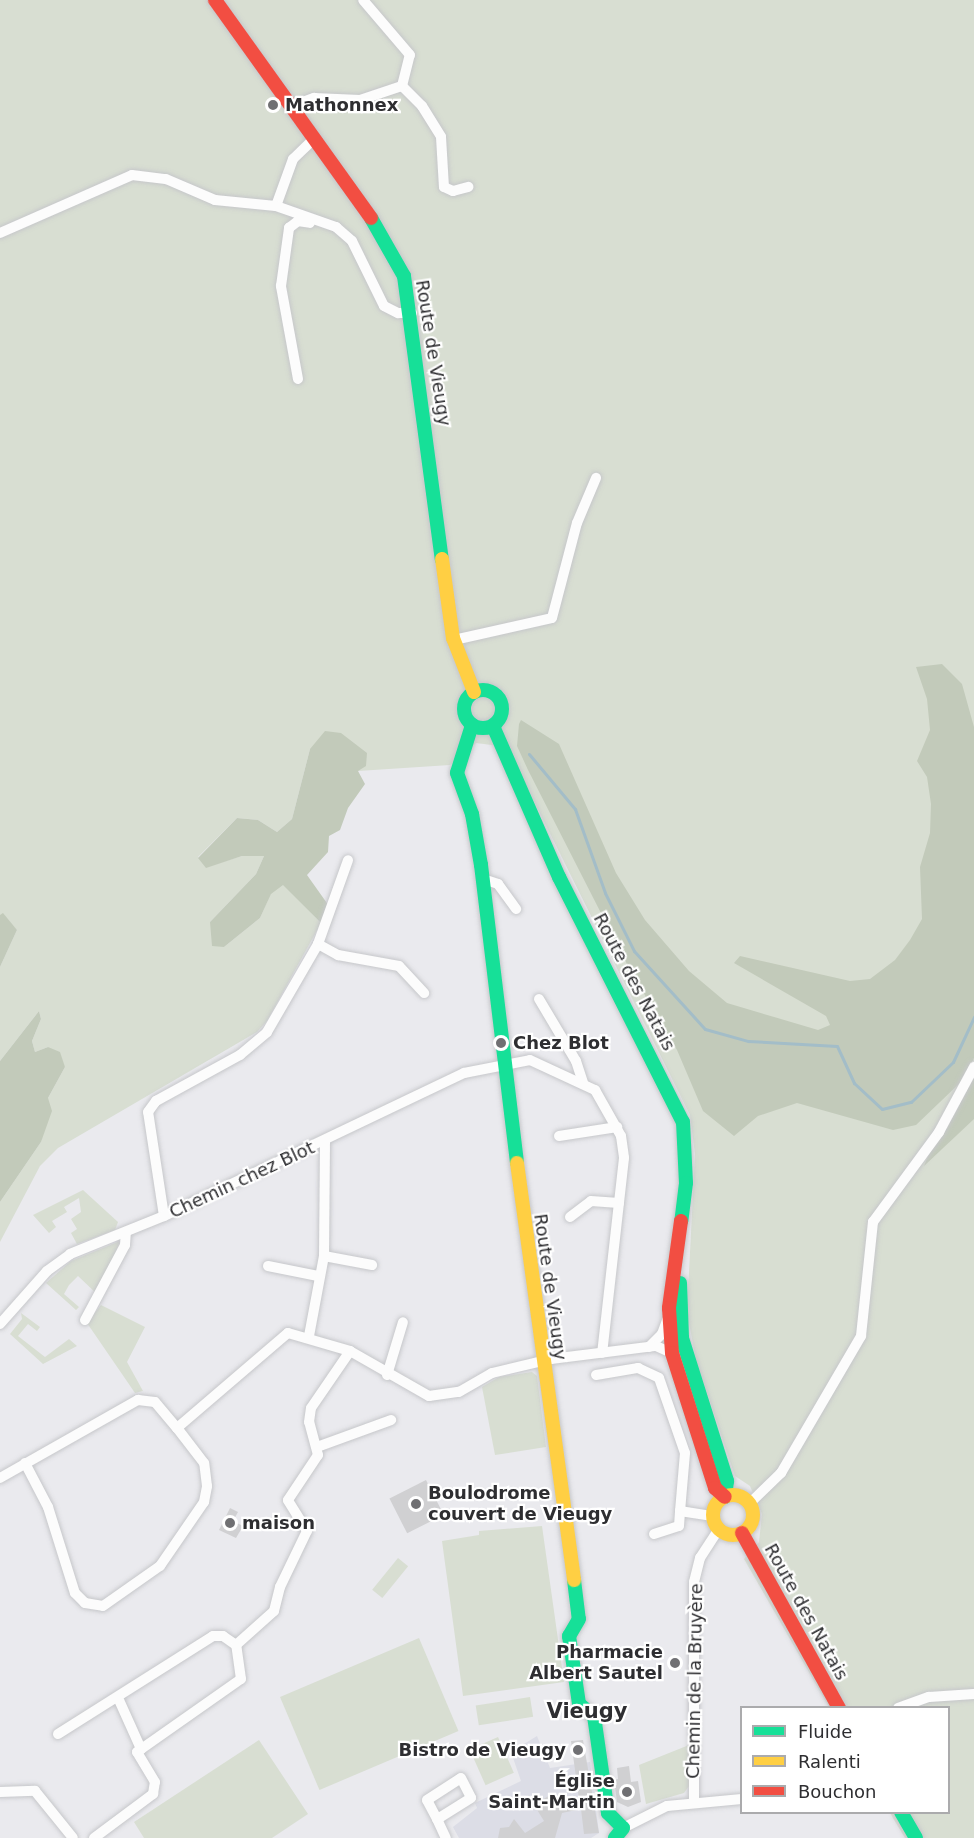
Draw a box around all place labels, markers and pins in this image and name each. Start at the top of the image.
place label: Mathonnex [285,94,398,116]
marker: Mathonnex [266,98,280,112]
place label: Chez Blot [513,1032,609,1054]
marker: Chez Blot [494,1036,508,1050]
place label: Boulodrome couvert de Vieugy [428,1483,612,1526]
marker: Boulodrome couvert de Vieugy [409,1497,423,1511]
place label: maison [242,1512,315,1534]
marker: maison [223,1516,237,1530]
place label: Pharmacie Albert Sautel [529,1642,663,1684]
marker: Pharmacie Albert Sautel [668,1656,682,1670]
place label: Bistro de Vieugy [398,1739,566,1761]
marker: Bistro de Vieugy [571,1743,585,1757]
place label: Église Saint-Martin [488,1771,615,1814]
marker: Église Saint-Martin [620,1785,634,1799]

